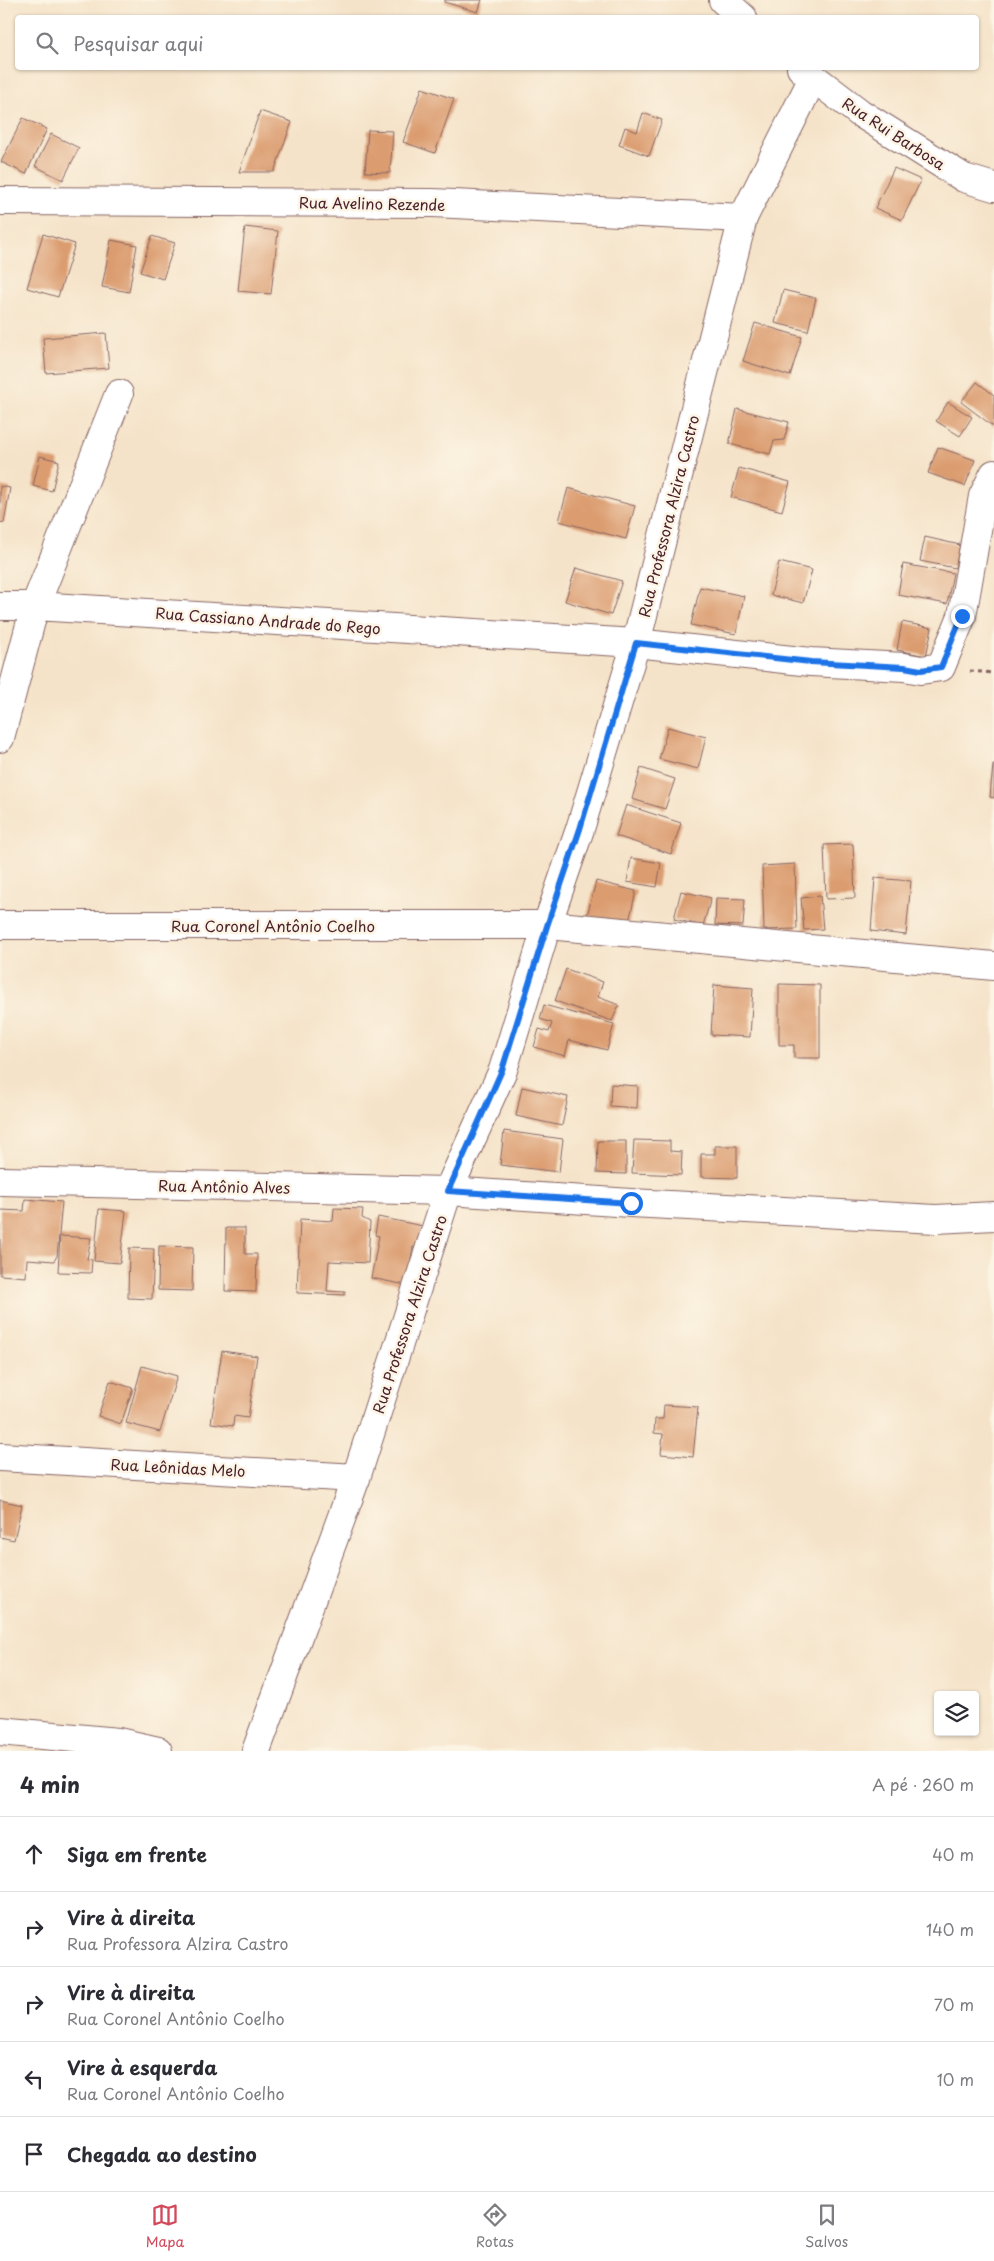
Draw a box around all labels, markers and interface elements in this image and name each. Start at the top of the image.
search box [15,15,979,70]
icon: search [33,29,61,57]
text: Pesquisar aqui [73,29,203,57]
street label: Rua Rui Barbosa [838,91,951,175]
street label: Rua Avelino Rezende [299,190,445,216]
street label: Rua Professora Alzira Castro [632,412,704,620]
street label: Rua Cassiano Andrade do Rego [155,601,381,639]
route end [951,605,974,628]
street label: Rua Coronel Antônio Coelho [171,914,375,937]
street label: Rua Antônio Alves [158,1173,290,1199]
route start [620,1192,643,1215]
street label: Rua Professora Alzira Castro [366,1212,452,1416]
street label: Rua Leônidas Melo [110,1452,246,1482]
map controls [934,1691,979,1736]
button: layers [934,1691,979,1736]
text: 4 min [20,1768,80,1800]
text: A pé · 260 m [872,1772,974,1796]
icon: ahead [20,1840,48,1868]
text: Siga em frente [67,1840,207,1868]
text: 40 m [932,1842,974,1866]
text: Vire à direita [67,1903,195,1931]
icon: right [20,1915,48,1943]
text: 140 m [926,1917,974,1941]
text: Rua Professora Alzira Castro [67,1931,289,1955]
text: Vire à direita [67,1978,195,2006]
icon: right [20,1990,48,2018]
text: 70 m [934,1992,974,2016]
text: Rua Coronel Antônio Coelho [67,2006,285,2030]
text: Vire à esquerda [67,2053,218,2081]
icon: left [20,2065,48,2093]
text: 10 m [937,2067,974,2091]
text: Rua Coronel Antônio Coelho [67,2081,285,2105]
icon: arrive [20,2140,48,2168]
text: Chegada ao destino [67,2140,257,2168]
tab: Mapa [146,2201,184,2252]
tab: Rotas [476,2201,514,2252]
tab: Salvos [805,2201,848,2252]

